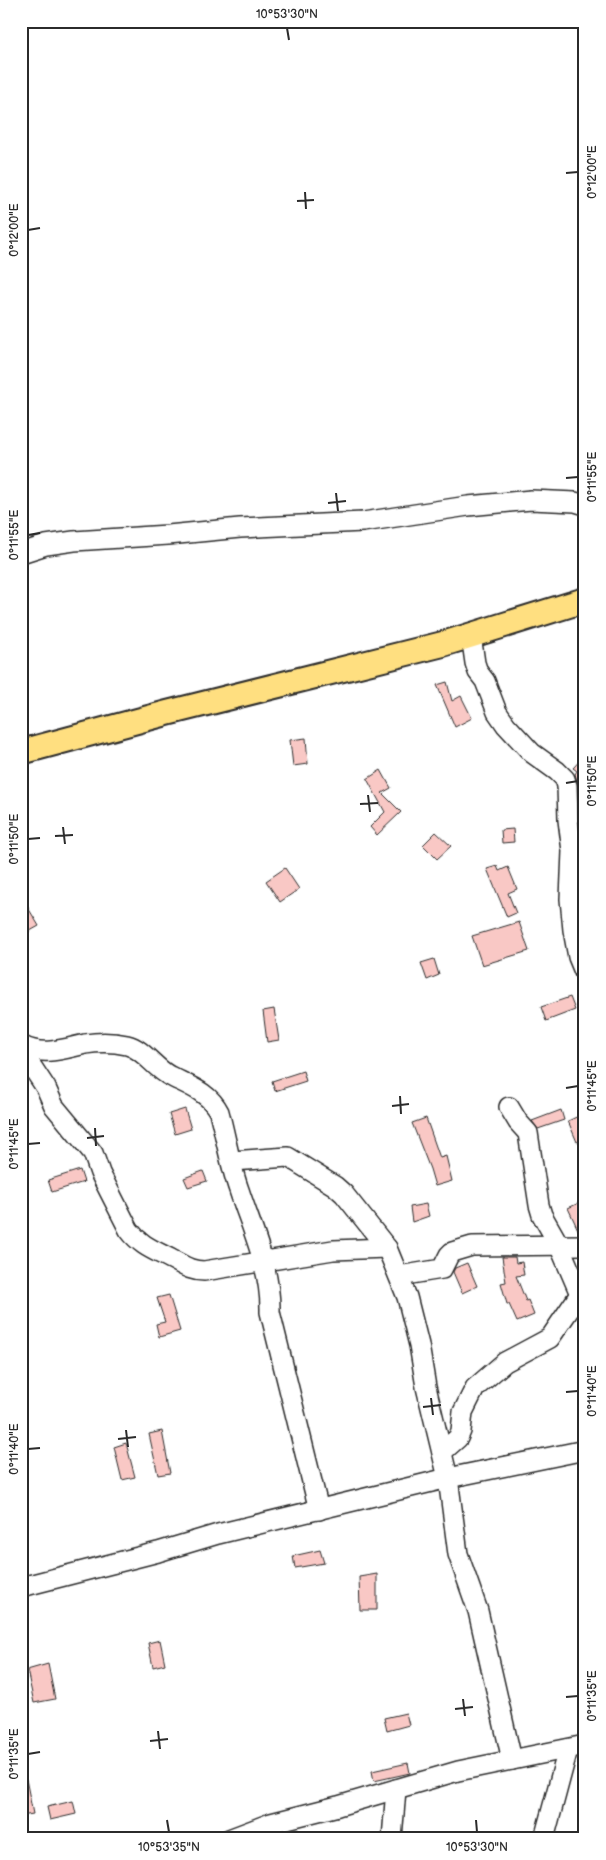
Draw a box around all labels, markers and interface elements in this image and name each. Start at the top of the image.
text: 10°53'30"N [256,7,318,22]
text: 0°12'00"E [585,145,600,199]
text: 0°12'00"E [7,203,22,257]
text: 0°11'55"E [585,452,600,502]
text: 0°11'55"E [7,510,22,560]
text: 0°11'50"E [585,755,600,806]
text: 0°11'50"E [7,813,22,864]
text: 0°11'45"E [585,1060,600,1112]
text: 0°11'45"E [7,1118,22,1170]
text: 0°11'40"E [585,1365,600,1417]
text: 0°11'40"E [7,1423,22,1475]
text: 0°11'35"E [585,1670,600,1722]
text: 0°11'35"E [7,1728,22,1780]
text: 10°53'35"N [138,1840,200,1855]
text: 10°53'30"N [446,1840,508,1855]

